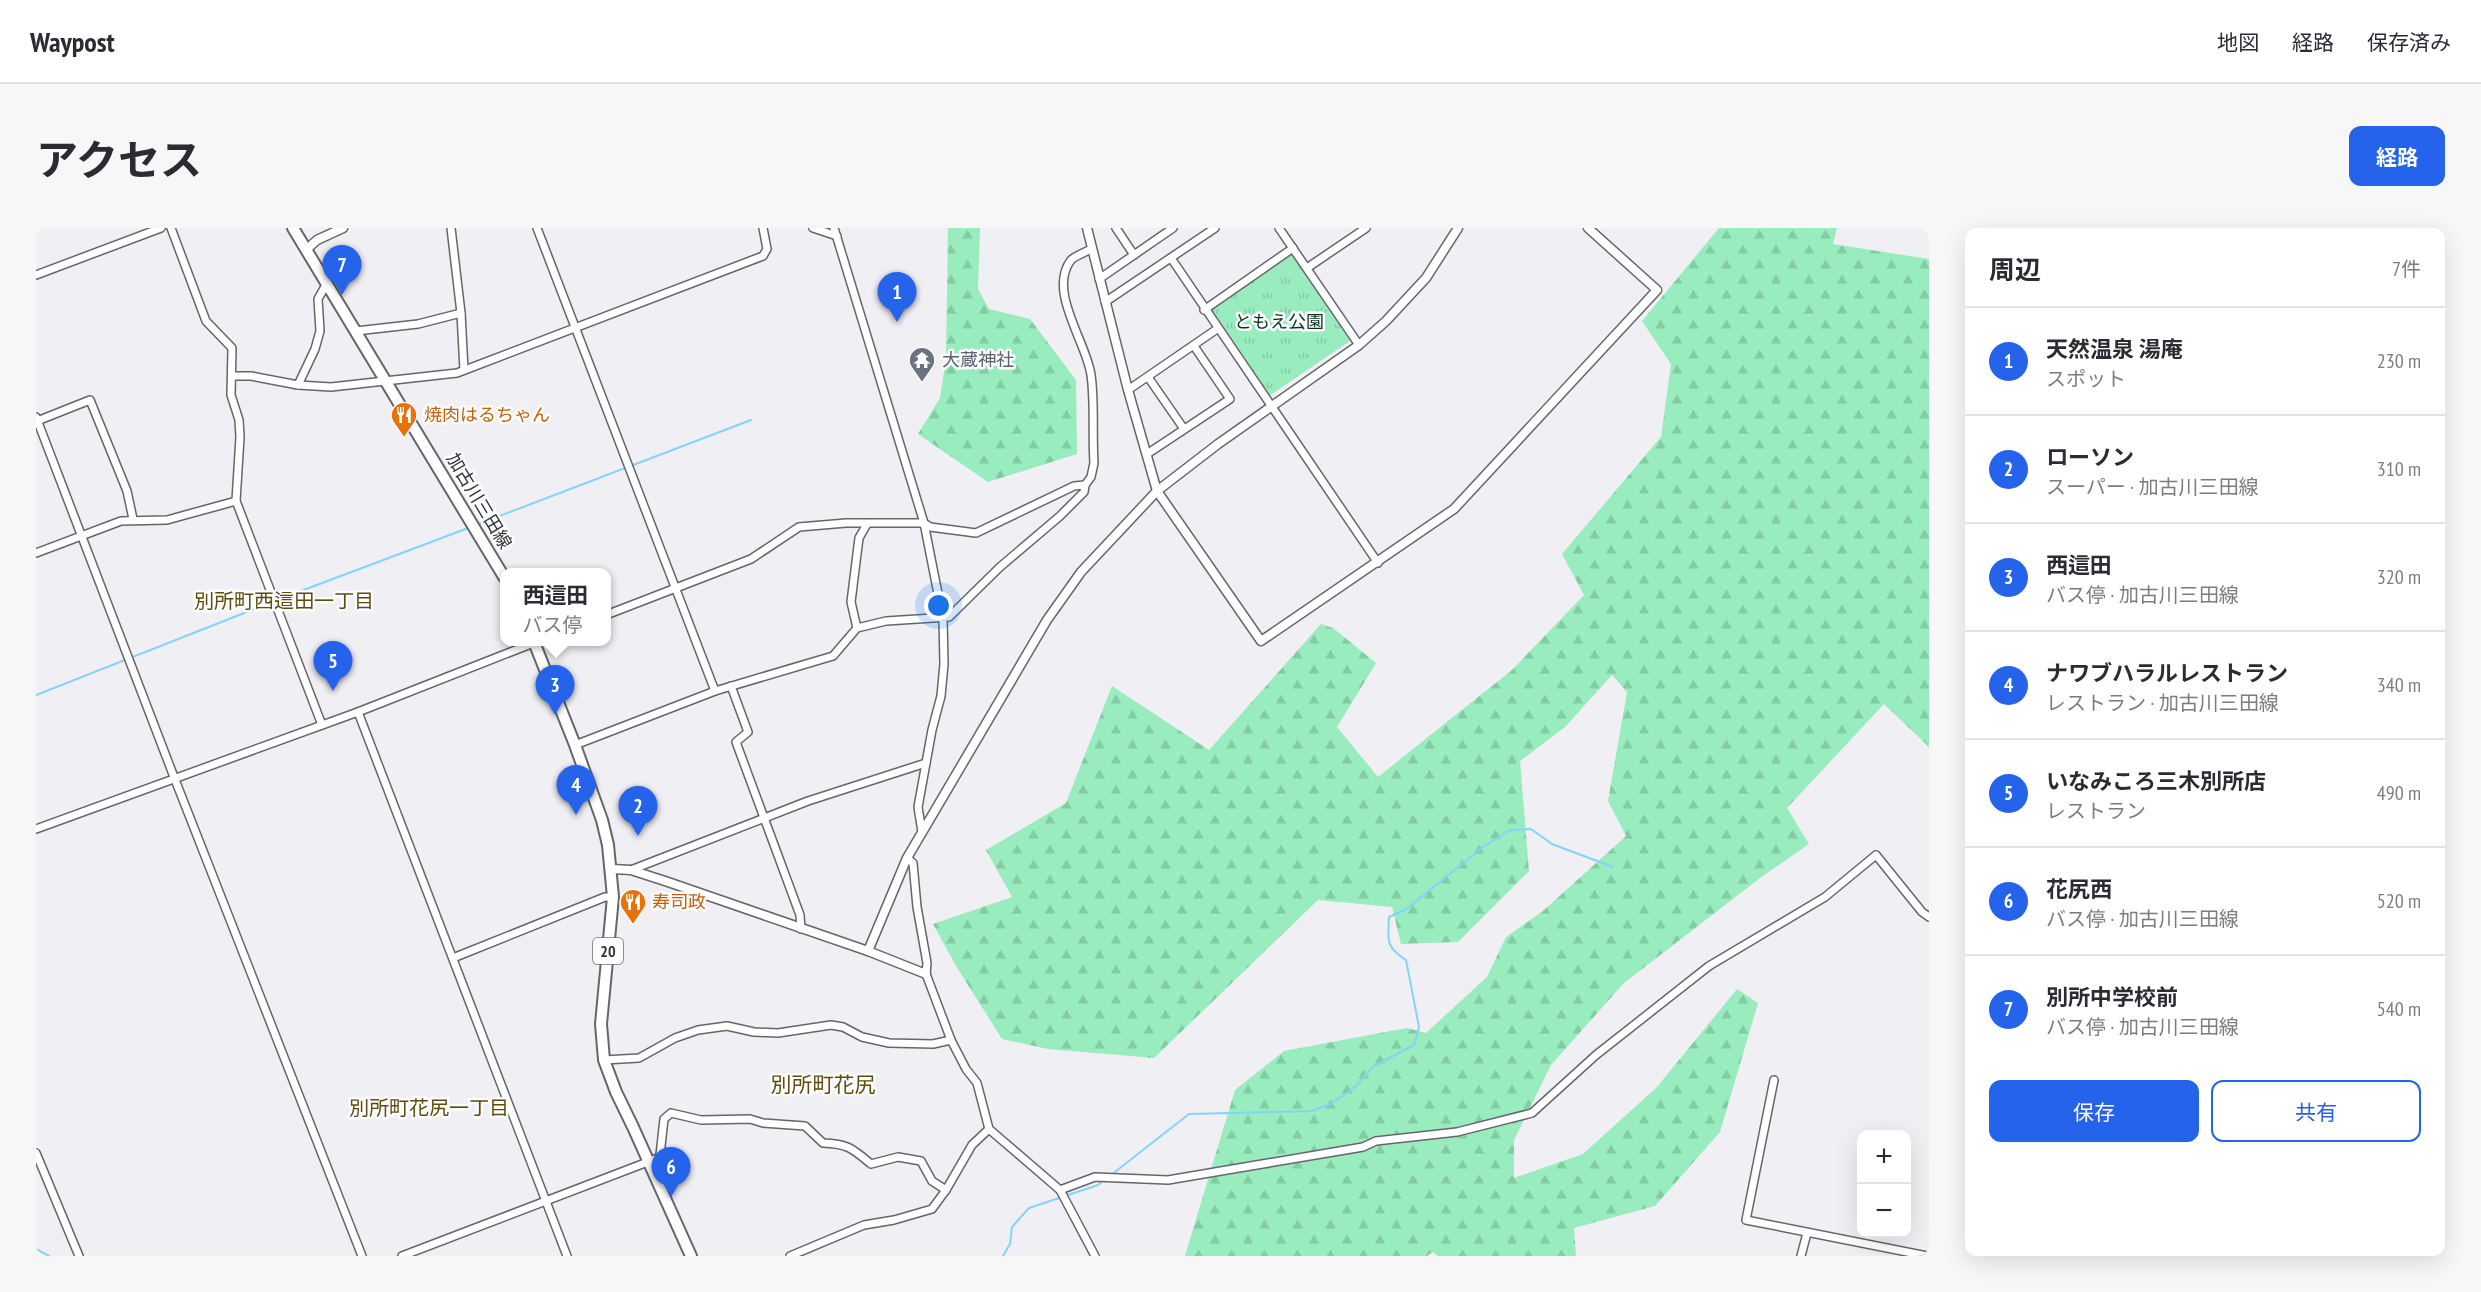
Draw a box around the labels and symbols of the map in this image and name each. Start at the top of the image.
pin: 7 [322,245,362,295]
pin: 1 [878,272,916,322]
park label: ともえ公園 [1234,310,1324,333]
temple icon: 大蔵神社 [907,345,937,383]
place label: 大蔵神社 [942,348,1014,371]
restaurant icon: 焼肉はるちゃん [389,400,419,438]
place label: 焼肉はるちゃん [424,403,550,426]
street label: 加古川三田線 [442,449,517,553]
district label: 別所町西這田一丁目 [194,588,374,614]
your location [924,591,953,620]
pin: 5 [314,642,352,691]
pin: 3 [536,666,574,715]
pin: 4 [556,766,596,815]
pin: 2 [618,786,658,836]
restaurant icon: 寿司政 [618,887,648,925]
place label: 寿司政 [652,890,706,913]
road number: 20 [593,938,623,964]
district label: 別所町花尻 [771,1071,876,1098]
district label: 別所町花尻一丁目 [349,1095,509,1121]
pin: 6 [652,1148,690,1197]

